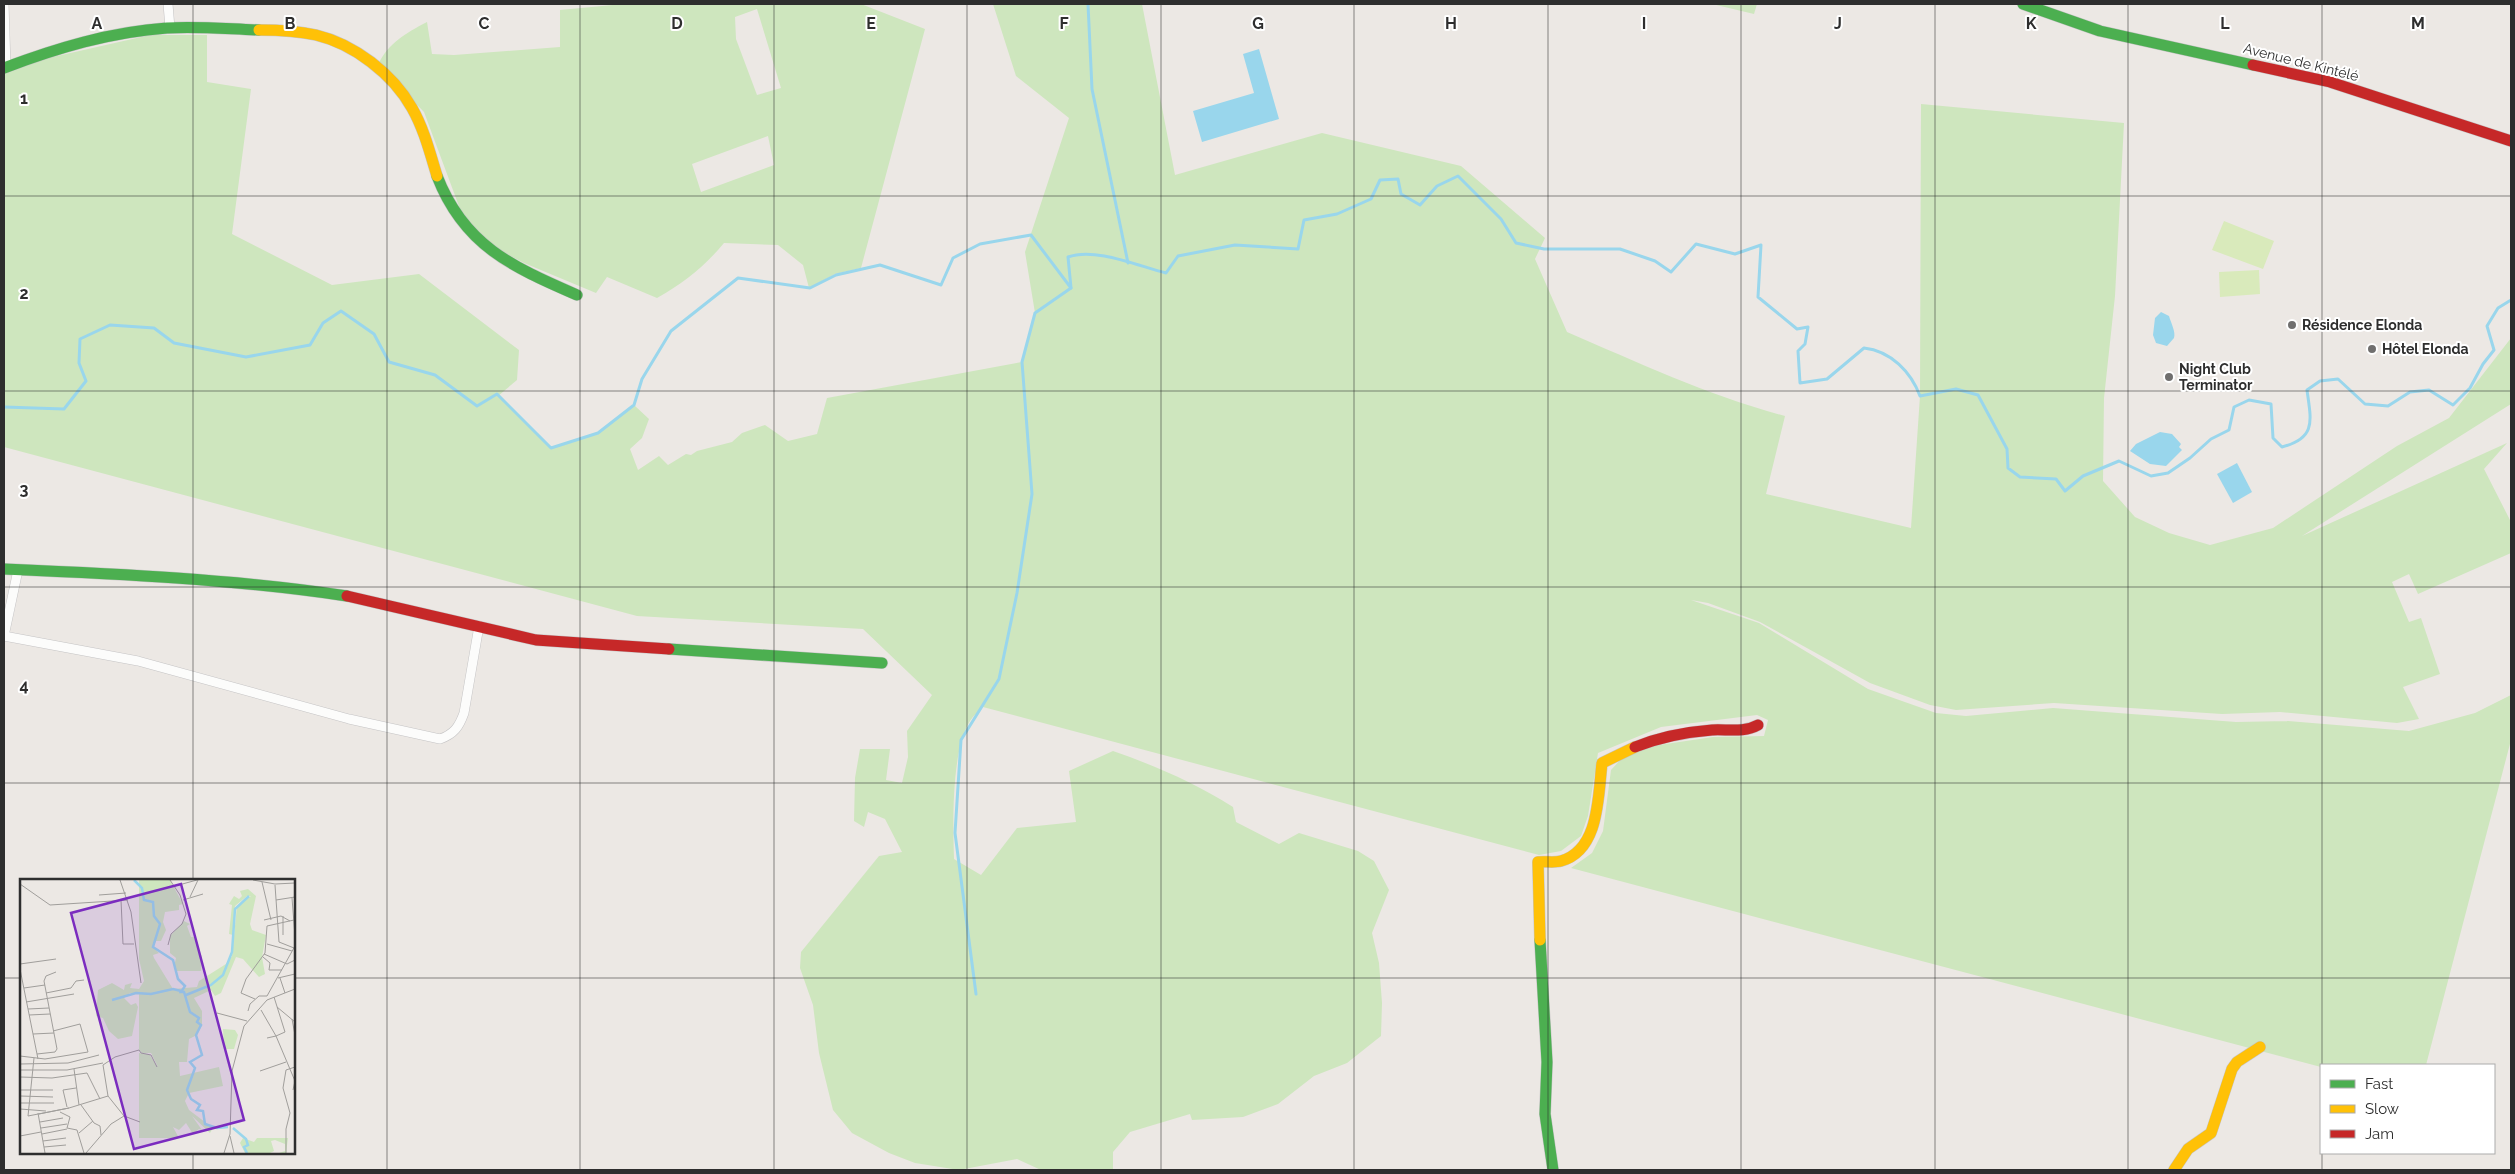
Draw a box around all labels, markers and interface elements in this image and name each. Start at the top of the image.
text: A [92,14,103,33]
text: B [285,14,296,33]
text: C [479,14,490,33]
text: D [671,14,683,33]
text: E [866,14,876,33]
text: F [1059,14,1069,33]
text: G [1252,14,1264,33]
text: H [1445,14,1457,33]
text: I [1642,14,1646,33]
text: J [1834,14,1842,33]
text: K [2026,14,2037,33]
text: L [2220,14,2230,33]
text: M [2411,14,2425,33]
street label: Avenue de Kintélé [2242,40,2360,84]
text: 1 [20,89,28,108]
text: 2 [19,284,29,303]
place label: Résidence Elonda [2302,317,2422,333]
marker: Résidence Elonda [2286,319,2298,331]
place label: Hôtel Elonda [2382,341,2469,357]
marker: Hôtel Elonda [2366,343,2378,355]
place label: Night Club Terminator [2179,361,2253,393]
marker: Night Club Terminator [2163,371,2175,383]
text: 3 [20,480,29,499]
text: 4 [19,676,29,695]
inset map [20,879,295,1154]
legend [2320,1064,2495,1154]
text: Fast [2365,1075,2393,1093]
text: Slow [2365,1100,2399,1118]
text: Jam [2365,1125,2394,1143]

